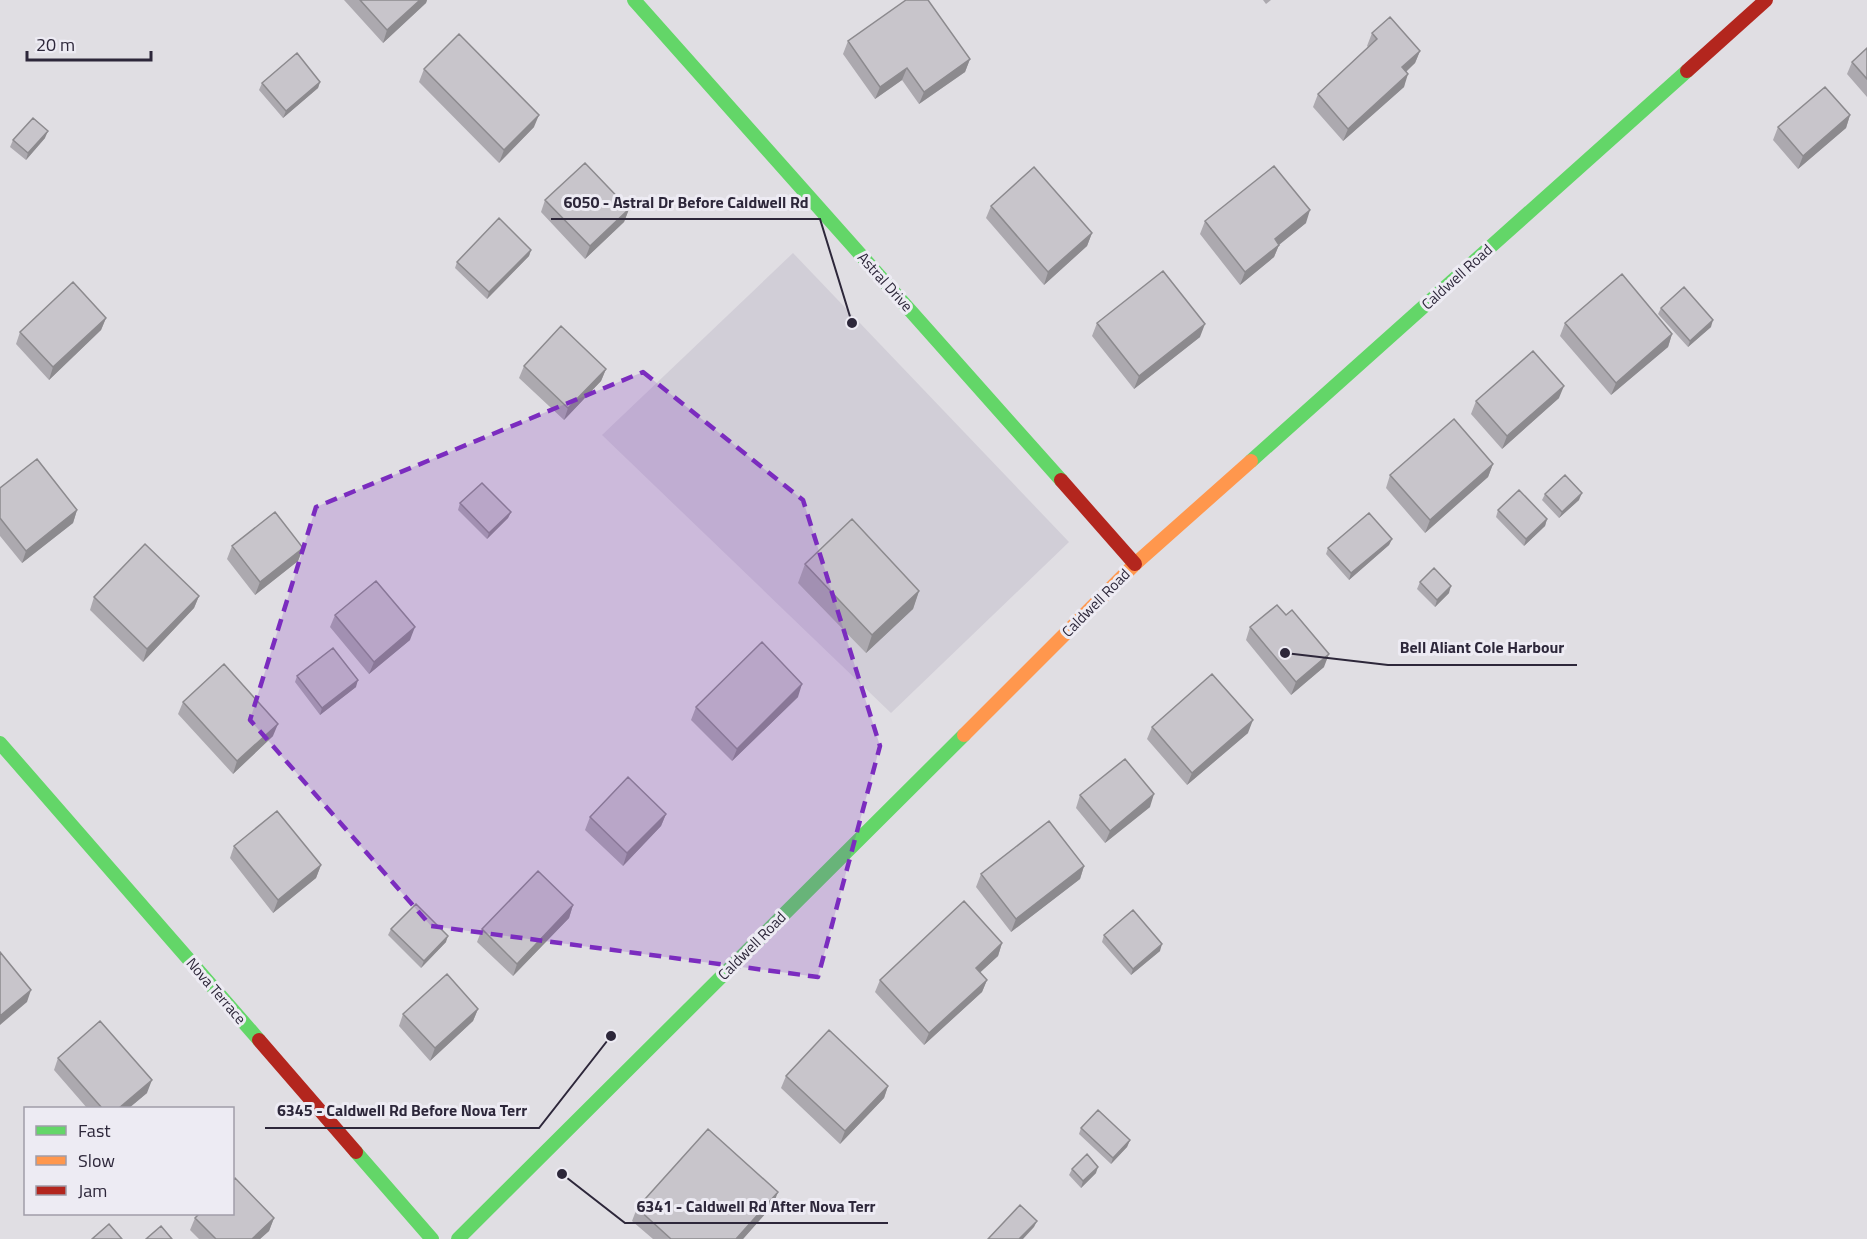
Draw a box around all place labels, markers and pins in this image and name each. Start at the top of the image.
callout: 6050 - Astral Dr Before Caldwell Rd [551,185,820,219]
callout: Bell Aliant Cole Harbour [1388,631,1577,665]
callout: 6345 - Caldwell Rd Before Nova Terr [265,1094,539,1128]
callout: 6341 - Caldwell Rd After Nova Terr [625,1189,888,1223]

